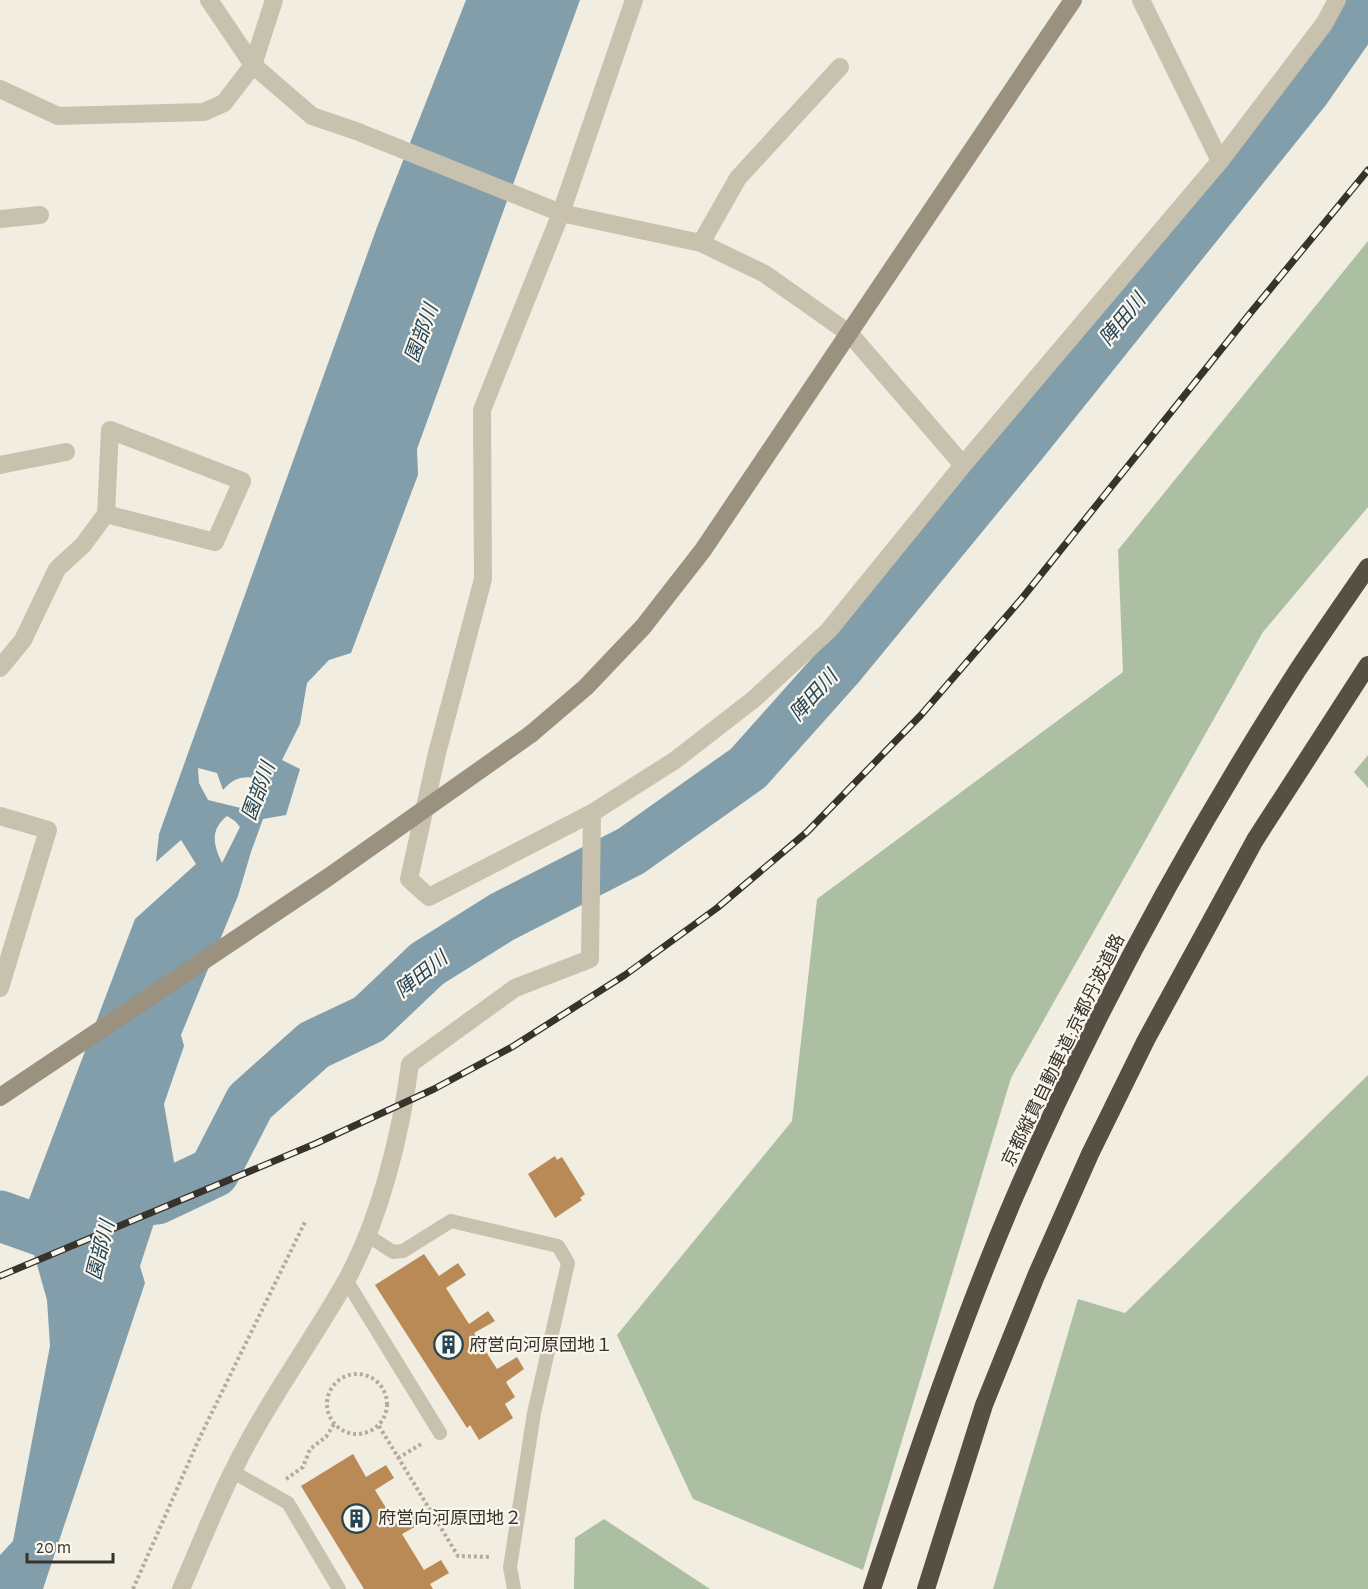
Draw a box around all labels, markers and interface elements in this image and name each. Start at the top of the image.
water label: 陣田川 [1095,288,1151,349]
water label: 園部川 [401,300,442,365]
water label: 陣田川 [785,665,843,725]
water label: 園部川 [238,758,279,823]
street label: 京都縦貫自動車道;京都丹波道路 [998,931,1128,1169]
water label: 陣田川 [391,946,453,1001]
water label: 園部川 [83,1217,118,1282]
building icon: 府営向河原団地１ [432,1329,464,1361]
place label: 府営向河原団地１ [469,1335,613,1355]
building icon: 府営向河原団地２ [341,1502,373,1534]
place label: 府営向河原団地２ [378,1508,522,1528]
scale bar [27,1526,112,1564]
text: 20 m [36,1539,71,1557]

